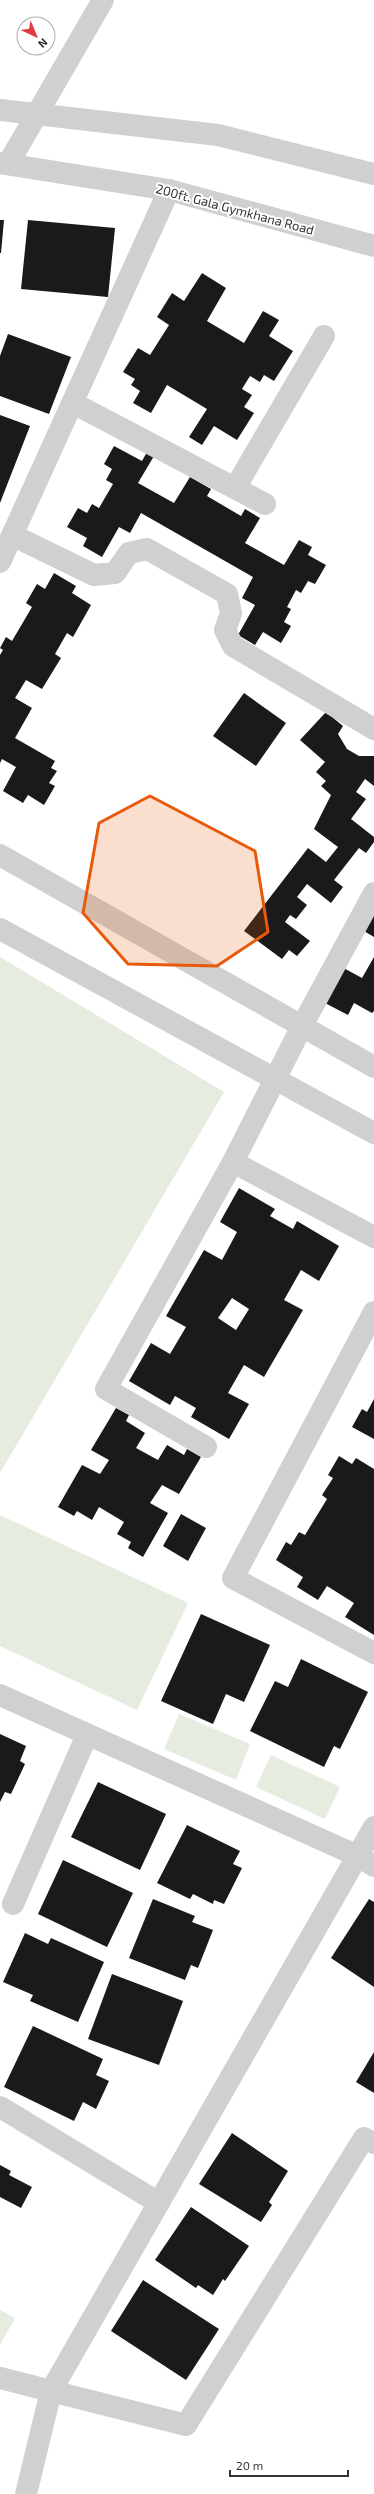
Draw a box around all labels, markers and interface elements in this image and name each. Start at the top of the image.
north arrow [16,16,56,56]
text: N [36,36,51,51]
street label: 200ft. Gala Gymkhana Road [154,180,316,238]
scale bar [230,2452,348,2478]
text: 20 m [236,2458,263,2472]

